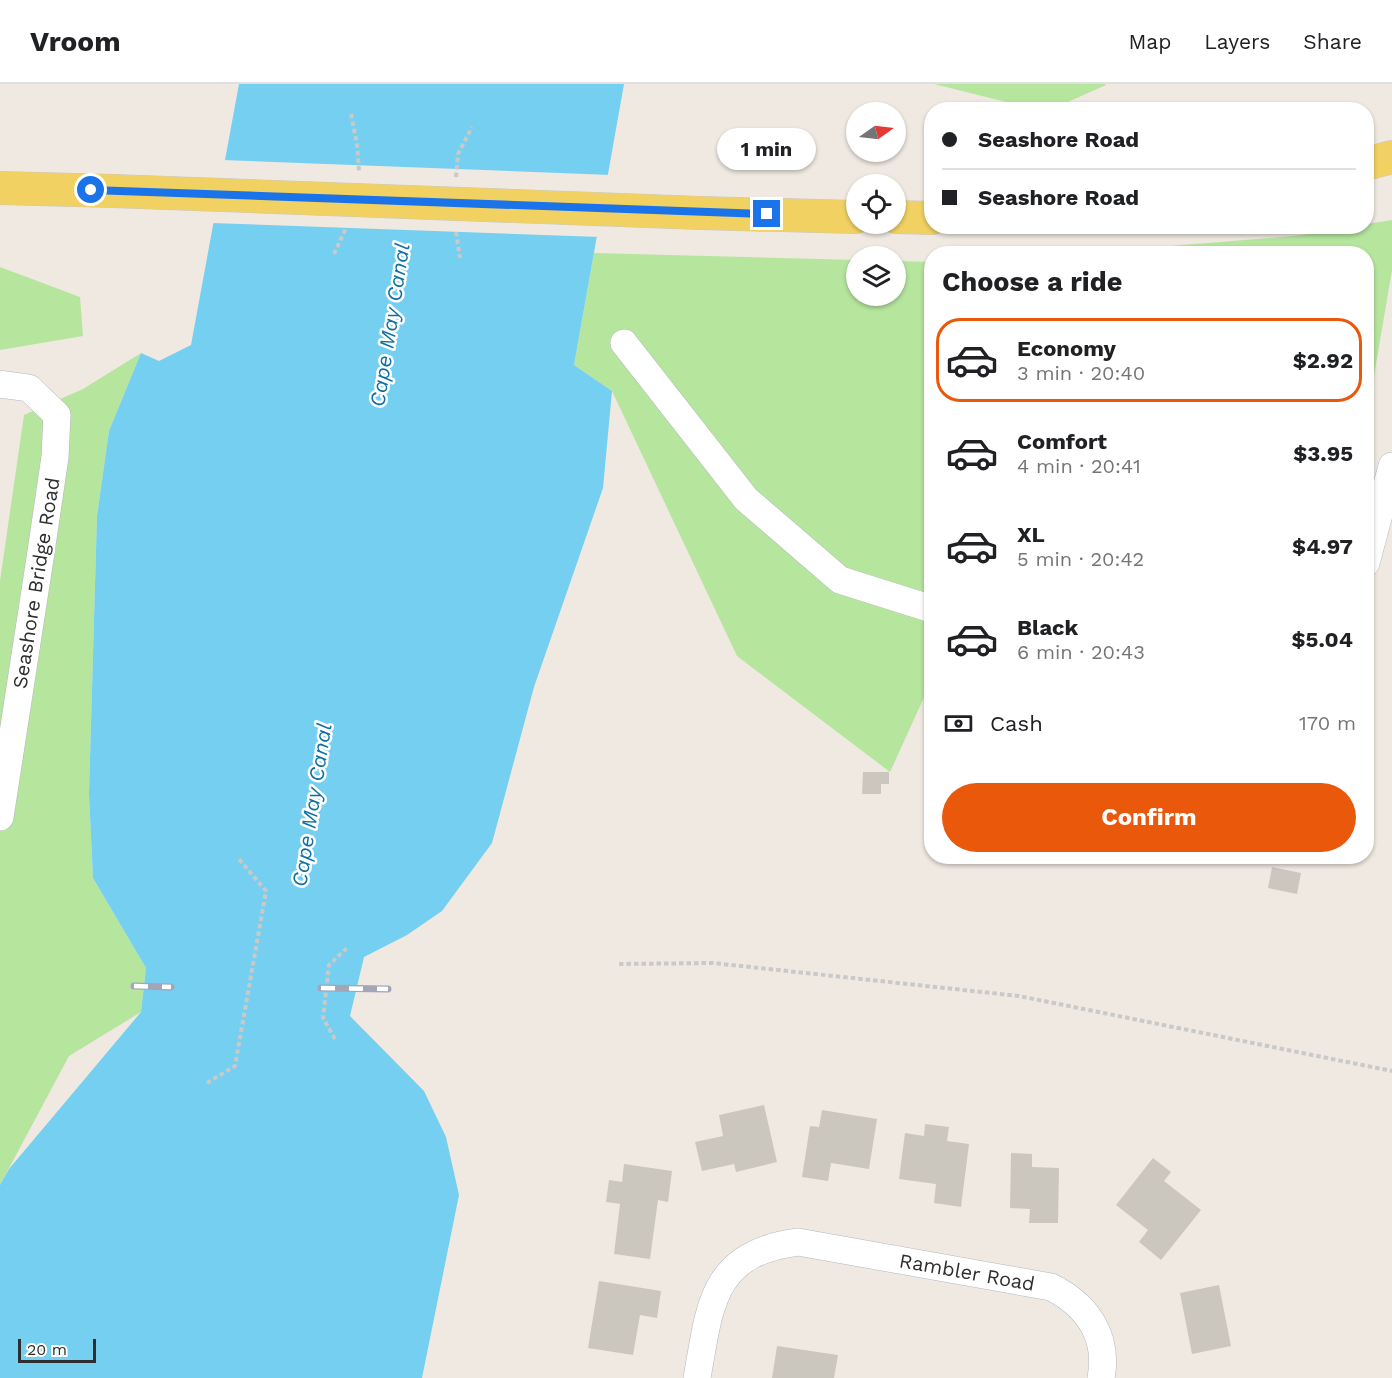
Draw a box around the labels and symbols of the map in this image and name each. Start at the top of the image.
north arrow [846,102,906,162]
callout: 1 min [718,127,816,169]
route start [77,176,104,203]
route end [753,200,780,227]
water label: Cape May Canal [364,241,415,408]
street label: Seashore Bridge Road [7,476,65,690]
water label: Cape May Canal [286,721,337,888]
street label: Rambler Road [897,1248,1037,1296]
scale bar [18,1336,96,1364]

